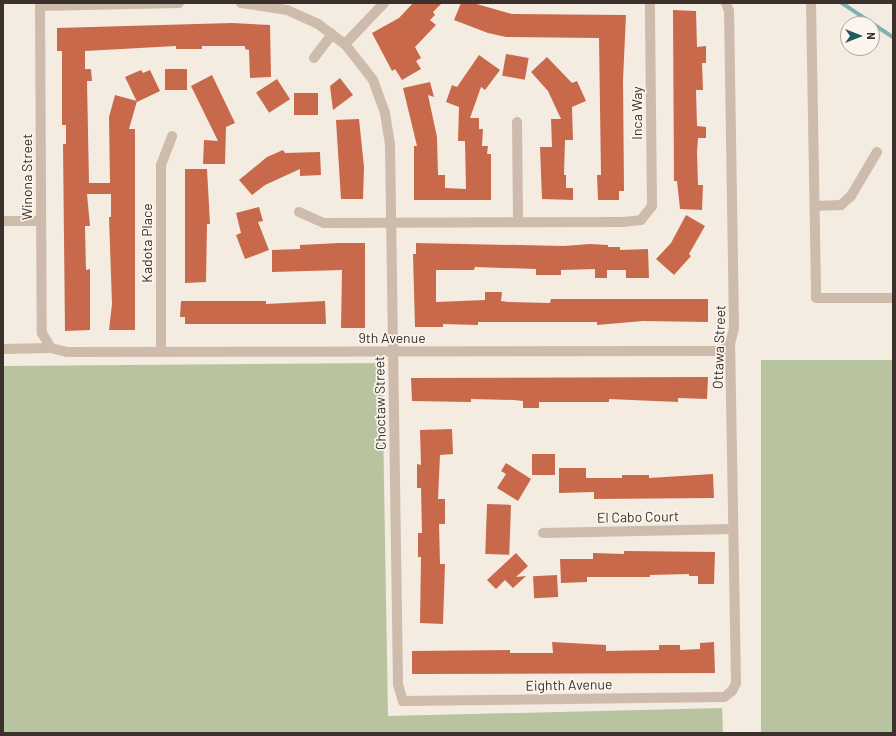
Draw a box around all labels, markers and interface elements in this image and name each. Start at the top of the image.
north arrow [840,16,880,56]
text: N [865,32,878,40]
street label: Inca Way [629,86,645,140]
street label: Winona Street [19,134,35,220]
street label: Kadota Place [139,203,155,283]
street label: Ottawa Street [709,305,729,389]
street label: 9th Avenue [358,330,426,346]
street label: Choctaw Street [371,356,389,450]
street label: El Cabo Court [597,508,679,526]
street label: Eighth Avenue [525,676,613,694]

